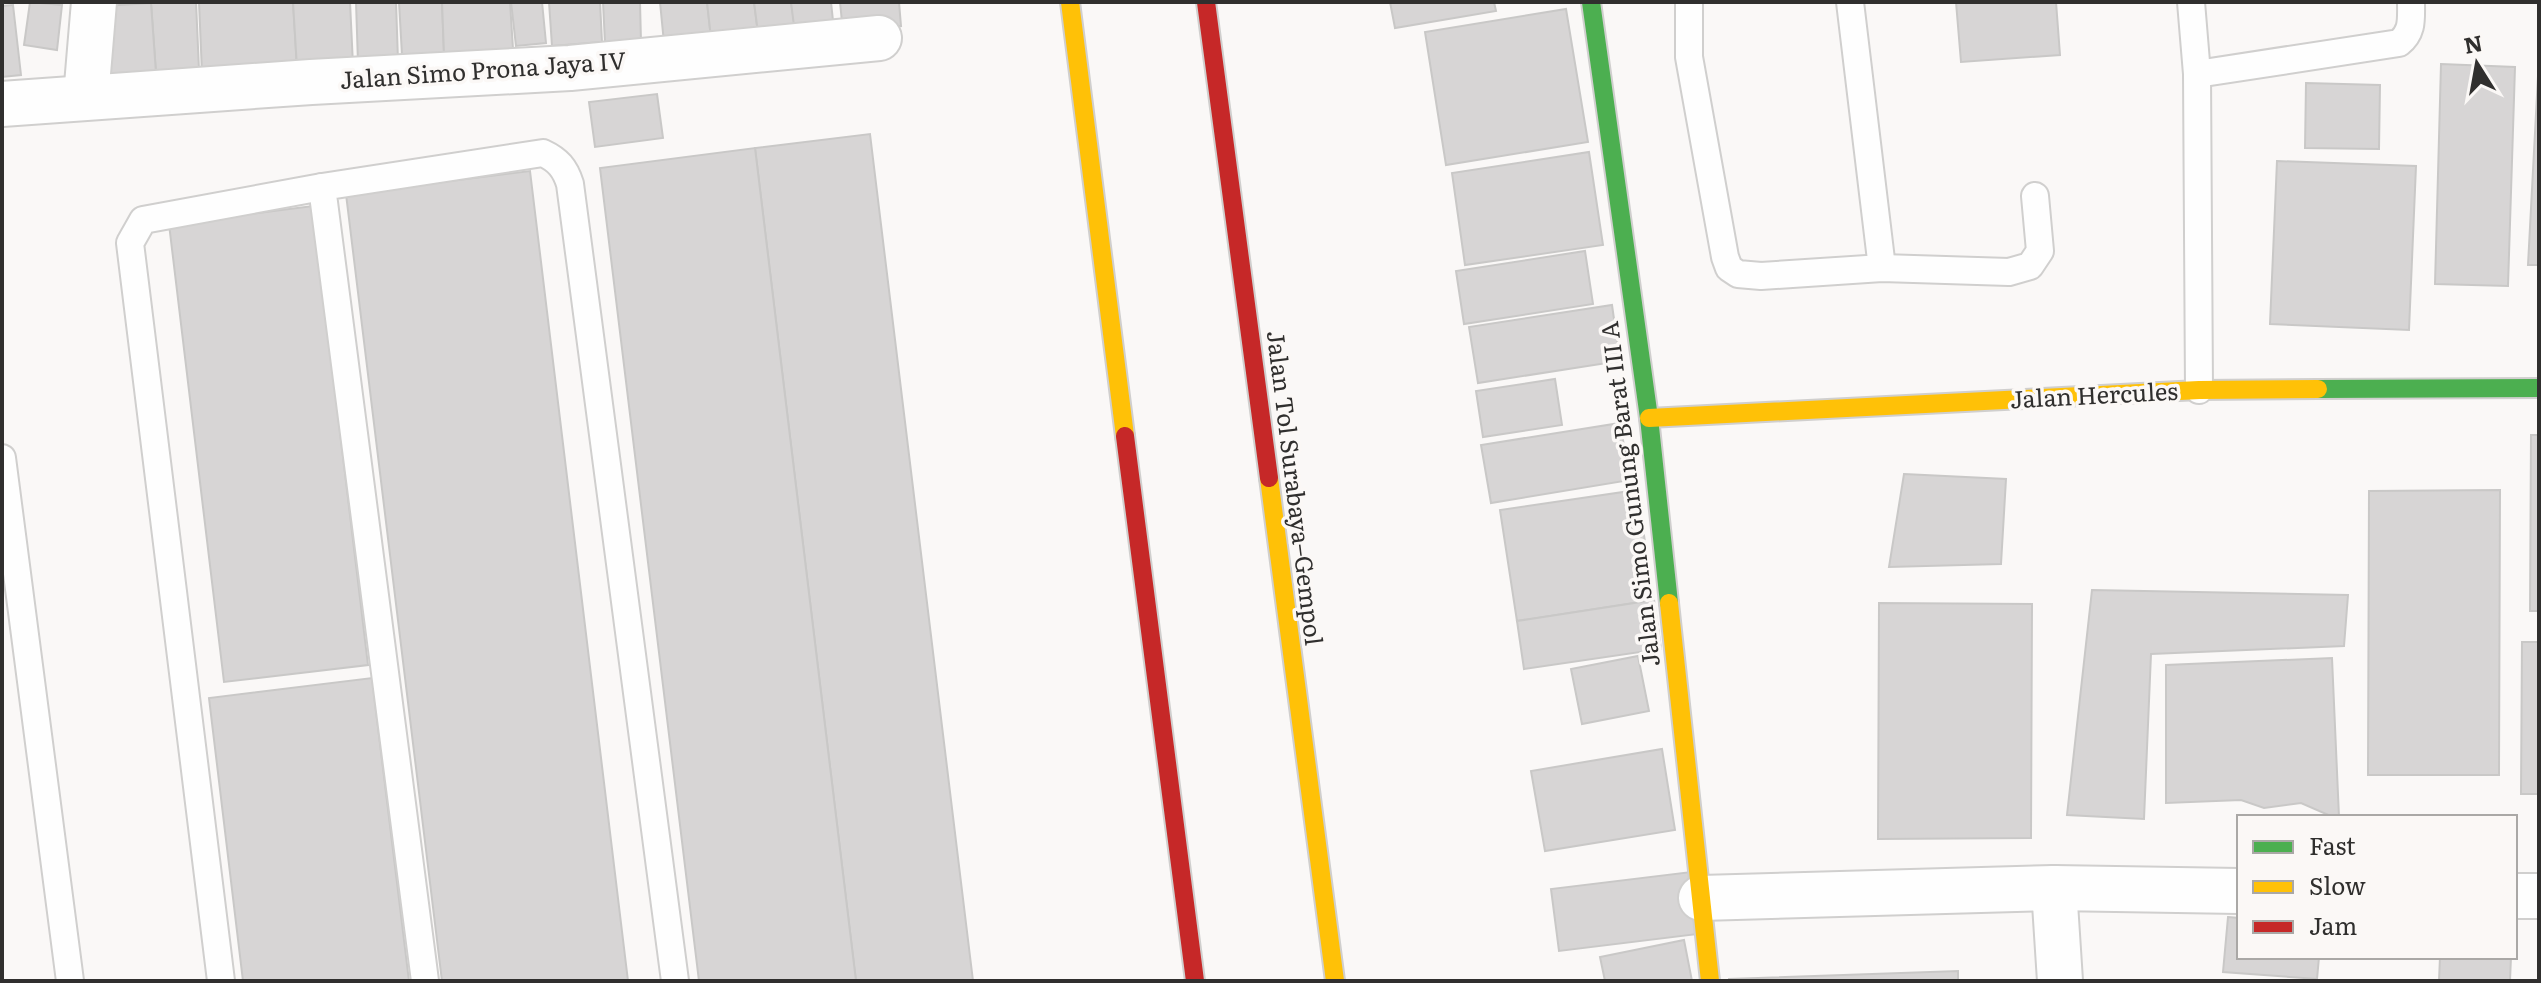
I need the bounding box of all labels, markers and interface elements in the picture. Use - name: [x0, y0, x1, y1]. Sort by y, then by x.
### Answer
- north arrow: [2437, 24, 2517, 104]
- text: N: [2461, 25, 2485, 61]
- street label: Jalan Simo Prona Jaya IV: [339, 41, 627, 96]
- street label: Jalan Simo Gunung Barat III A: [1590, 319, 1667, 669]
- street label: Jalan Tol Surabaya–Gempol: [1260, 328, 1333, 647]
- street label: Jalan Hercules: [2009, 372, 2179, 415]
- legend: [2237, 815, 2517, 959]
- text: Fast: [2309, 827, 2356, 862]
- text: Slow: [2309, 867, 2366, 902]
- text: Jam: [2309, 907, 2357, 942]

